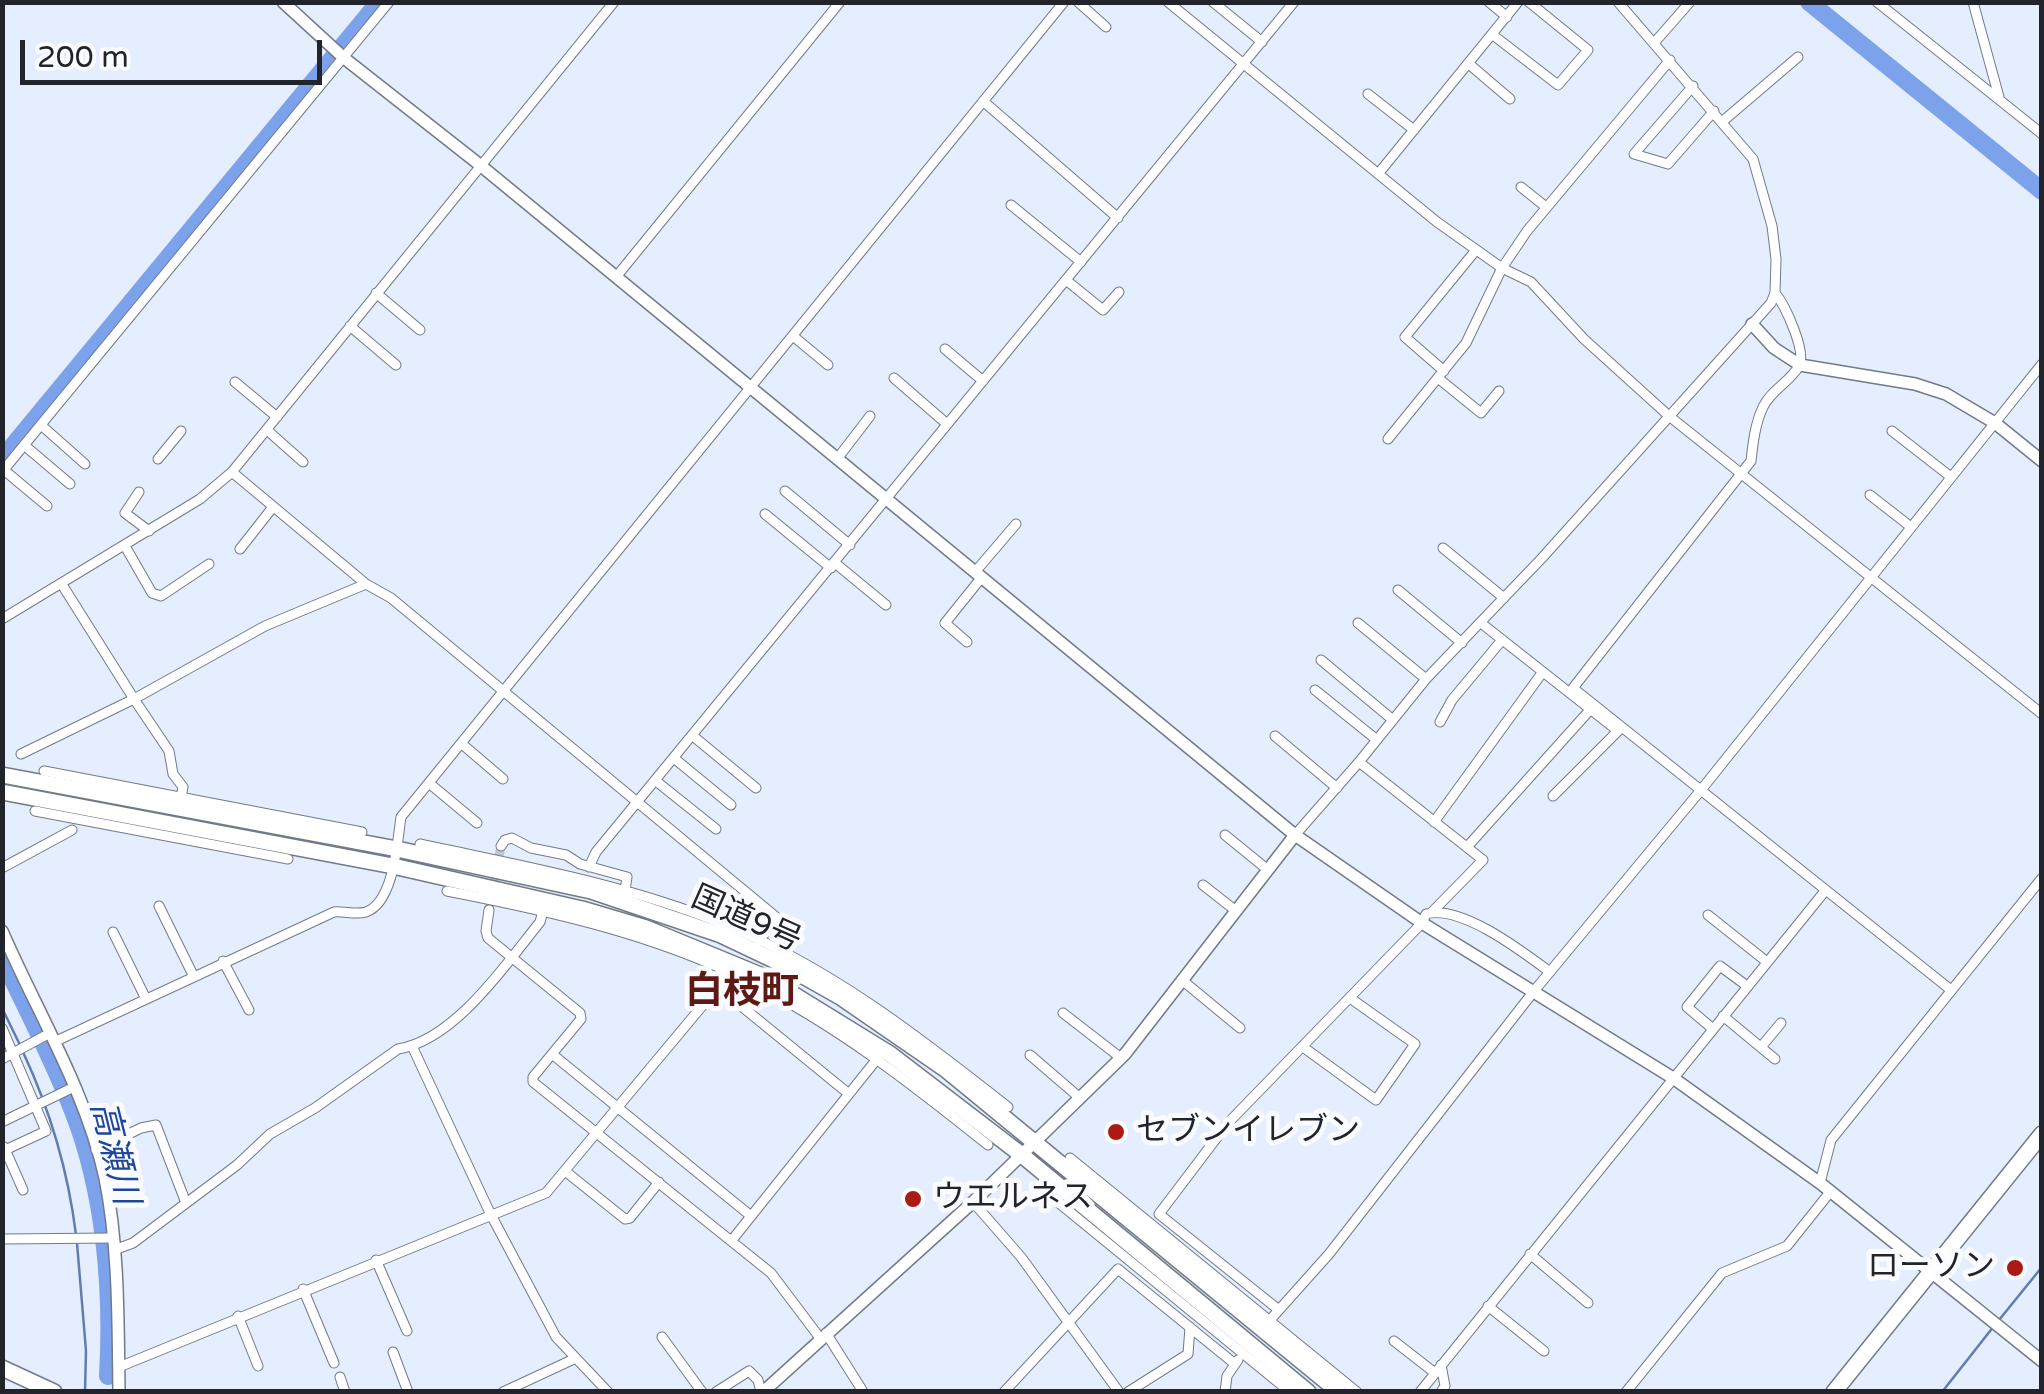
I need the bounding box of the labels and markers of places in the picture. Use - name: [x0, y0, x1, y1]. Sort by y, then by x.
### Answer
- place label: セブンイレブン: [1136, 1113, 1360, 1151]
- marker: セブンイレブン: [1105, 1121, 1127, 1143]
- place label: ウエルネス: [933, 1180, 1093, 1218]
- marker: ウエルネス: [902, 1188, 924, 1210]
- place label: ローソン: [1867, 1249, 1995, 1287]
- marker: ローソン: [2004, 1257, 2026, 1279]

